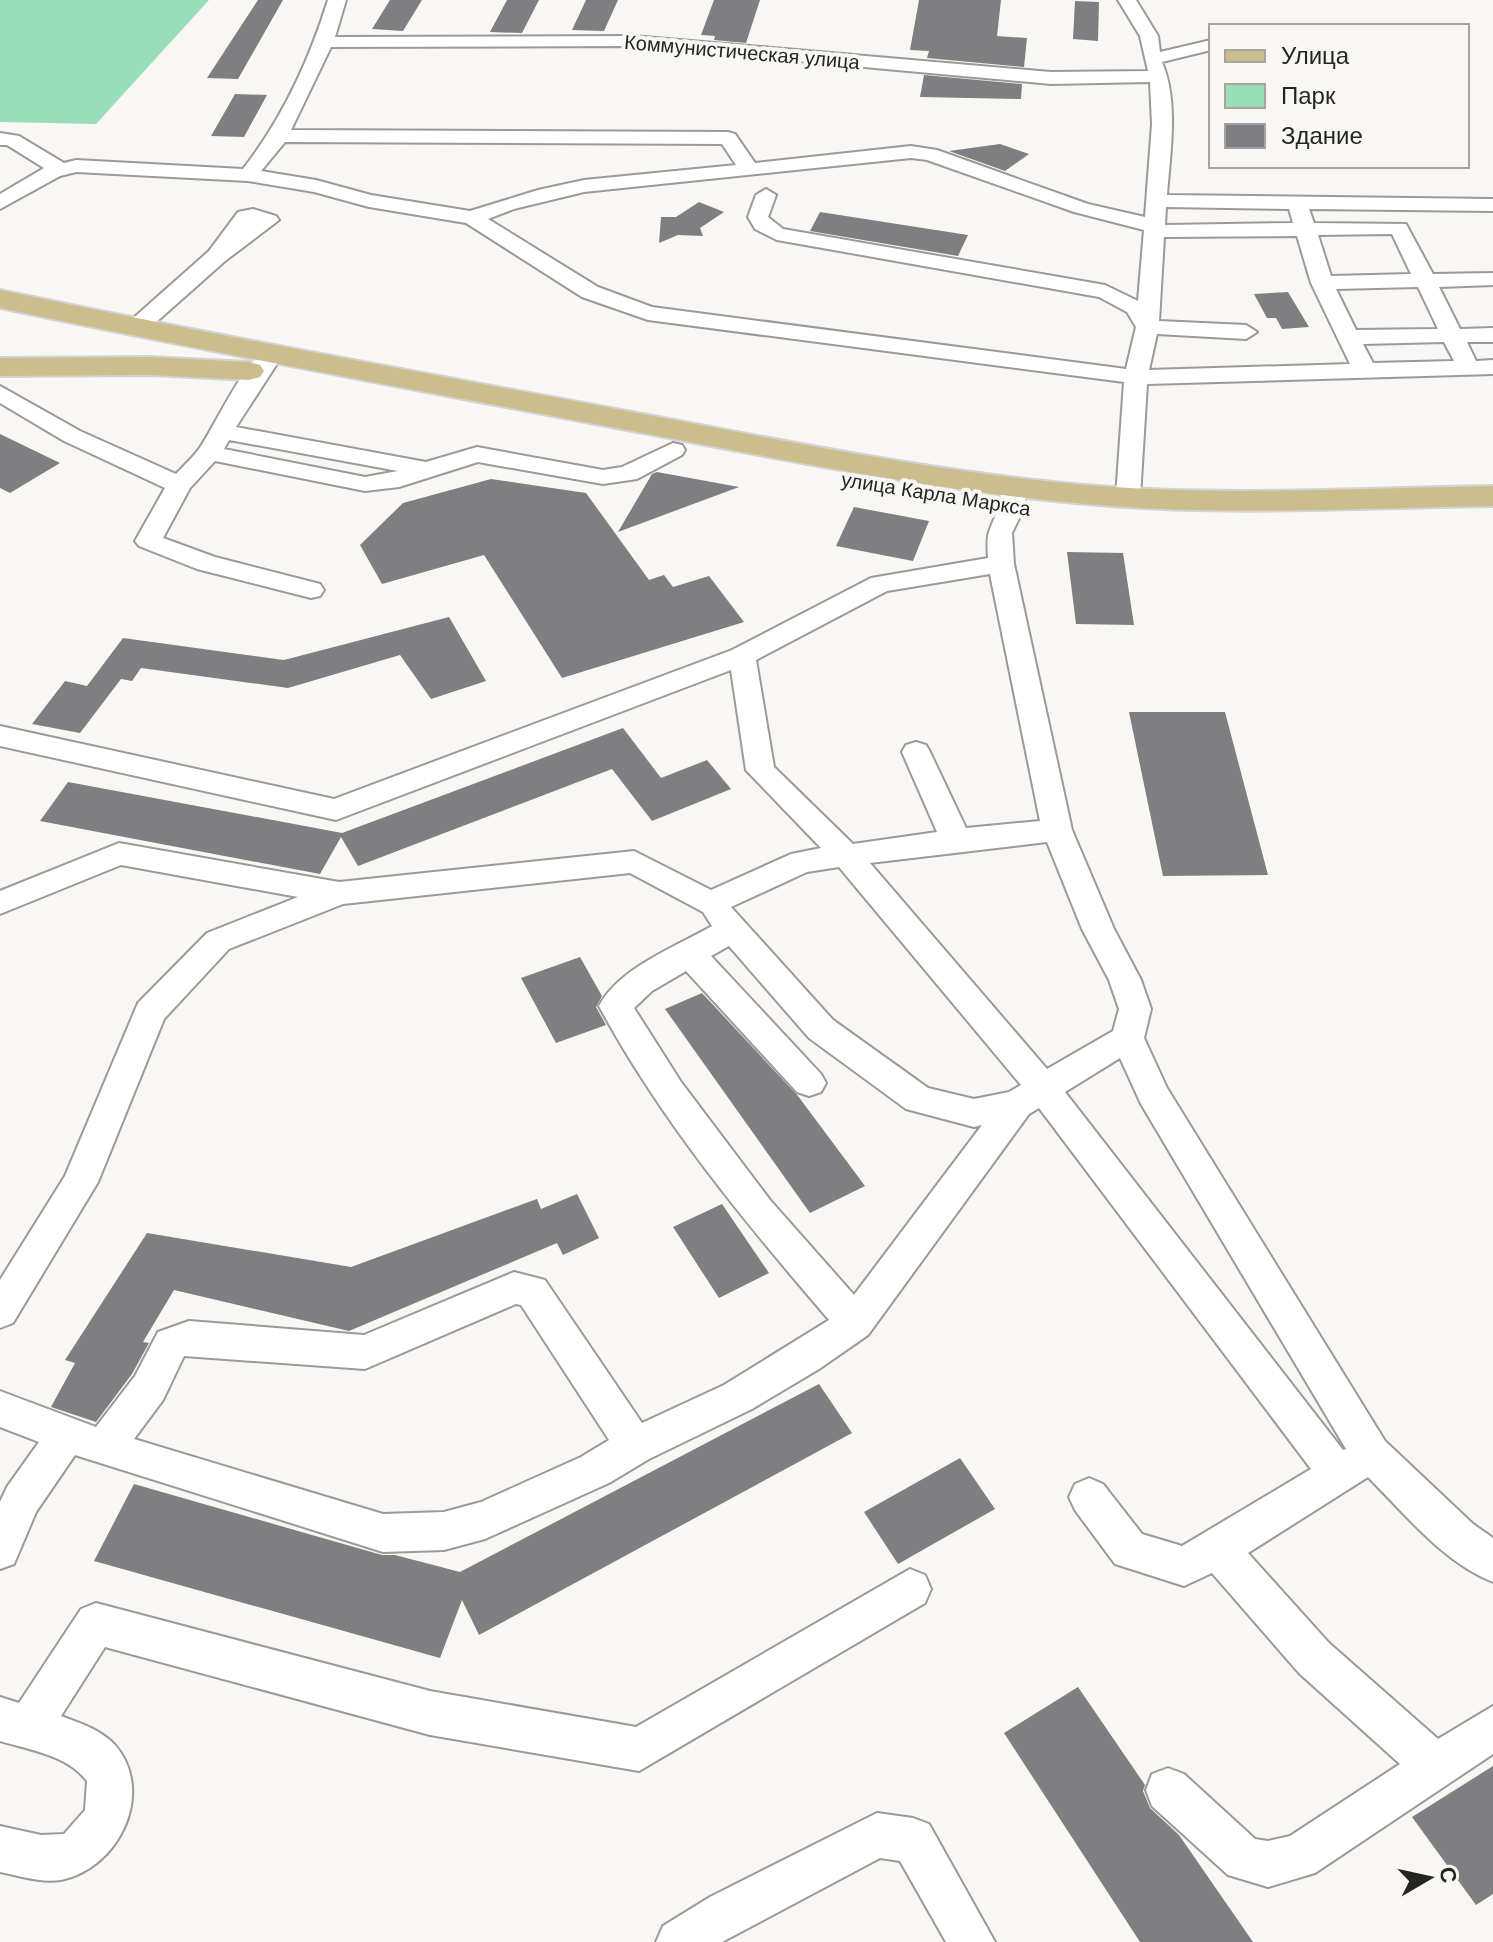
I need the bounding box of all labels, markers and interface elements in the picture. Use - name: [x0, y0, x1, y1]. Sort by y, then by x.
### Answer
- legend: [1209, 24, 1469, 168]
- street label: Коммунистическая улица: [623, 31, 862, 73]
- text: Улица: [1281, 42, 1350, 69]
- text: Парк: [1281, 82, 1336, 109]
- text: Здание: [1281, 122, 1363, 149]
- street label: улица Карла Маркса: [840, 468, 1033, 520]
- north arrow: [1389, 1838, 1469, 1918]
- text: С: [1435, 1865, 1462, 1885]

